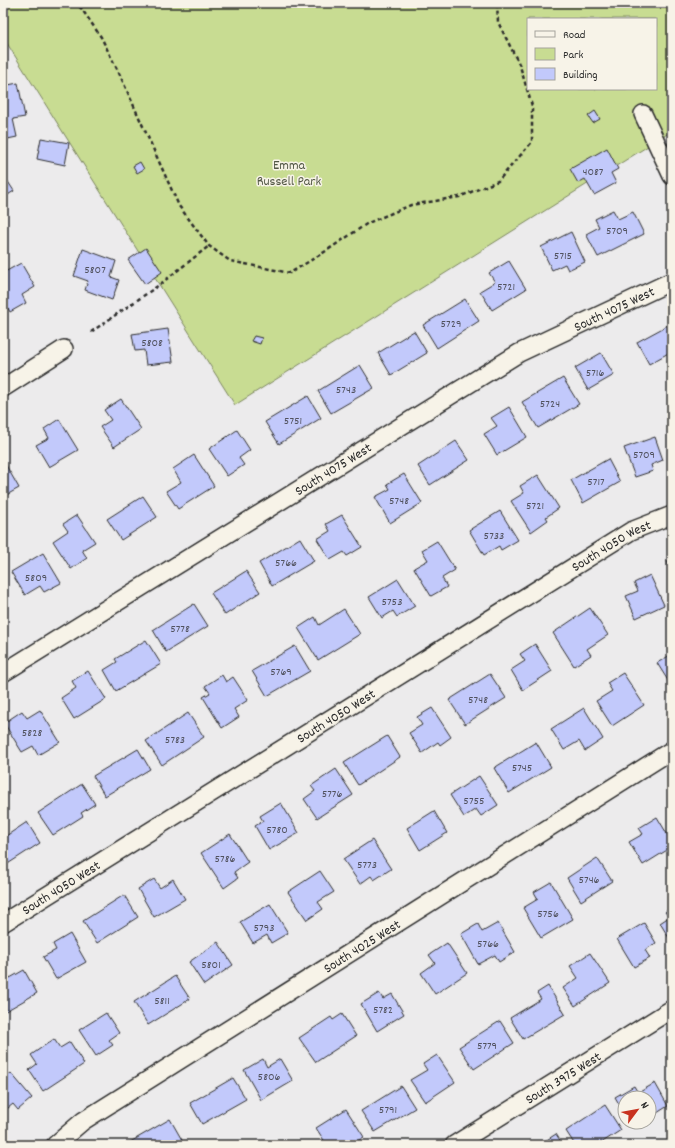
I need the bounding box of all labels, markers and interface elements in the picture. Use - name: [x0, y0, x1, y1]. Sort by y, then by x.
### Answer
- legend: [527, 18, 657, 90]
- text: Road: [563, 27, 585, 44]
- text: Park: [563, 47, 584, 64]
- text: Building: [563, 67, 598, 84]
- park label: Emma Russell Park: [257, 156, 322, 192]
- house number: 4087: [583, 164, 604, 181]
- house number: 5709: [606, 223, 628, 240]
- house number: 5715: [554, 248, 572, 265]
- house number: 5807: [84, 262, 106, 279]
- house number: 5721: [497, 279, 515, 296]
- street label: South 4075 West: [571, 283, 658, 338]
- house number: 5729: [441, 316, 461, 333]
- house number: 5808: [141, 335, 163, 352]
- house number: 5716: [586, 365, 604, 382]
- house number: 5743: [336, 382, 356, 399]
- house number: 5724: [540, 396, 560, 413]
- house number: 5751: [284, 413, 302, 430]
- street label: South 4075 West: [292, 439, 376, 502]
- house number: 5709: [633, 447, 655, 464]
- house number: 5717: [587, 474, 605, 491]
- house number: 5748: [389, 493, 409, 510]
- house number: 5721: [526, 498, 544, 515]
- street label: South 4050 West: [568, 516, 654, 578]
- house number: 5733: [484, 528, 504, 545]
- house number: 5766: [275, 555, 297, 572]
- house number: 5809: [25, 570, 47, 587]
- house number: 5753: [381, 594, 403, 611]
- house number: 5778: [170, 621, 190, 638]
- house number: 5769: [270, 664, 292, 681]
- street label: South 4050 West: [293, 685, 380, 749]
- house number: 5748: [468, 692, 488, 709]
- house number: 5828: [22, 725, 42, 742]
- house number: 5783: [165, 732, 185, 749]
- house number: 5745: [512, 760, 532, 777]
- house number: 5776: [322, 786, 342, 803]
- house number: 5755: [463, 793, 485, 810]
- house number: 5780: [266, 822, 288, 839]
- house number: 5786: [215, 851, 236, 868]
- street label: South 4050 West: [19, 857, 105, 921]
- house number: 5773: [357, 857, 377, 874]
- house number: 5746: [578, 872, 600, 889]
- house number: 5756: [537, 906, 559, 923]
- street label: South 4025 West: [320, 915, 405, 979]
- house number: 5793: [254, 920, 274, 937]
- house number: 5766: [477, 936, 499, 953]
- house number: 5801: [201, 957, 221, 974]
- house number: 5811: [154, 993, 170, 1010]
- house number: 5782: [373, 1002, 393, 1019]
- house number: 5779: [477, 1038, 497, 1055]
- street label: South 3975 West: [522, 1048, 606, 1110]
- house number: 5806: [258, 1069, 281, 1086]
- north arrow: [617, 1090, 657, 1130]
- text: N: [636, 1099, 652, 1113]
- house number: 5791: [379, 1102, 397, 1119]

